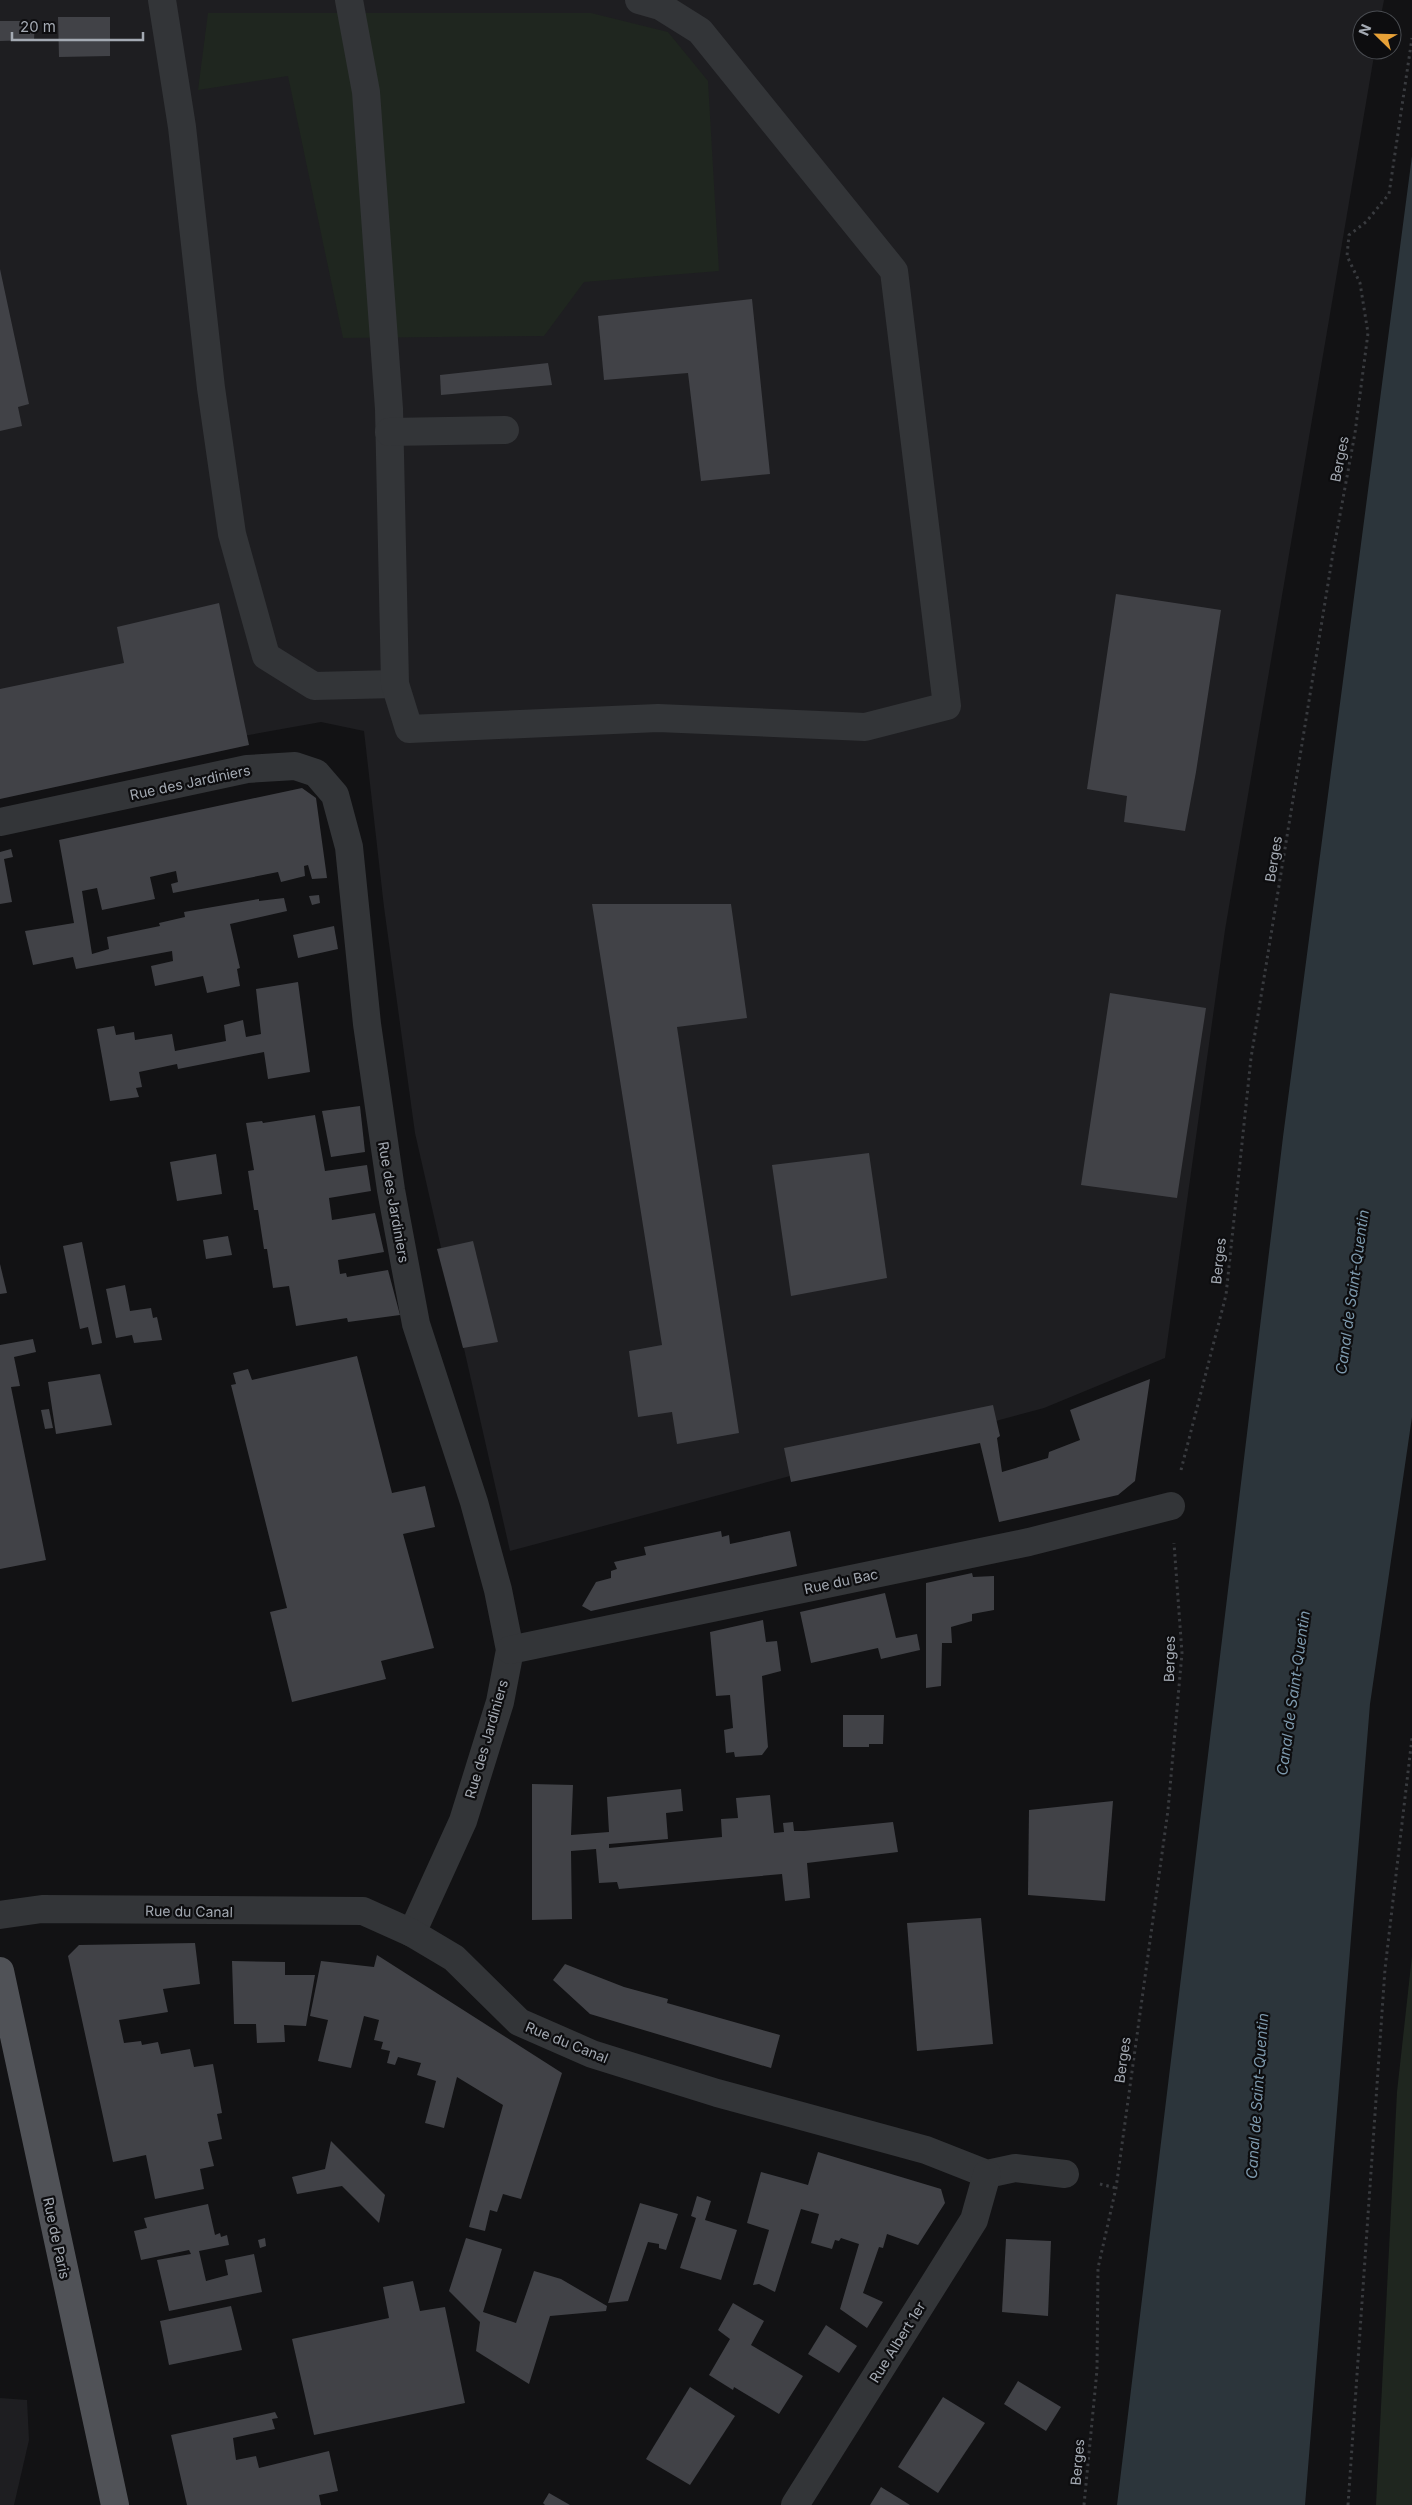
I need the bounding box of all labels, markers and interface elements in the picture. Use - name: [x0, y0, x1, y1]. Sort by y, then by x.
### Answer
- scale bar: [12, 10, 144, 42]
- north arrow: [1352, 10, 1402, 60]
- text: 20 m: [20, 17, 56, 36]
- text: N: [1355, 21, 1374, 38]
- street label: Berges: [1326, 435, 1352, 483]
- street label: Rue des Jardiniers: [128, 761, 252, 803]
- street label: Berges: [1261, 835, 1285, 883]
- street label: Rue des Jardiniers: [375, 1140, 413, 1264]
- water label: Canal de Saint-Quentin: [1331, 1208, 1373, 1376]
- street label: Berges: [1207, 1237, 1229, 1285]
- street label: Rue du Bac: [802, 1565, 880, 1597]
- water label: Canal de Saint-Quentin: [1272, 1609, 1314, 1777]
- street label: Berges: [1160, 1636, 1178, 1682]
- street label: Rue des Jardiniers: [461, 1678, 511, 1800]
- street label: Rue du Canal: [145, 1902, 233, 1920]
- water label: Canal de Saint-Quentin: [1242, 2012, 1272, 2180]
- street label: Rue du Canal: [523, 2018, 611, 2066]
- street label: Berges: [1110, 2036, 1134, 2084]
- street label: Rue de Paris: [40, 2196, 74, 2280]
- street label: Rue Albert 1er: [865, 2298, 929, 2386]
- street label: Berges: [1067, 2438, 1087, 2486]

